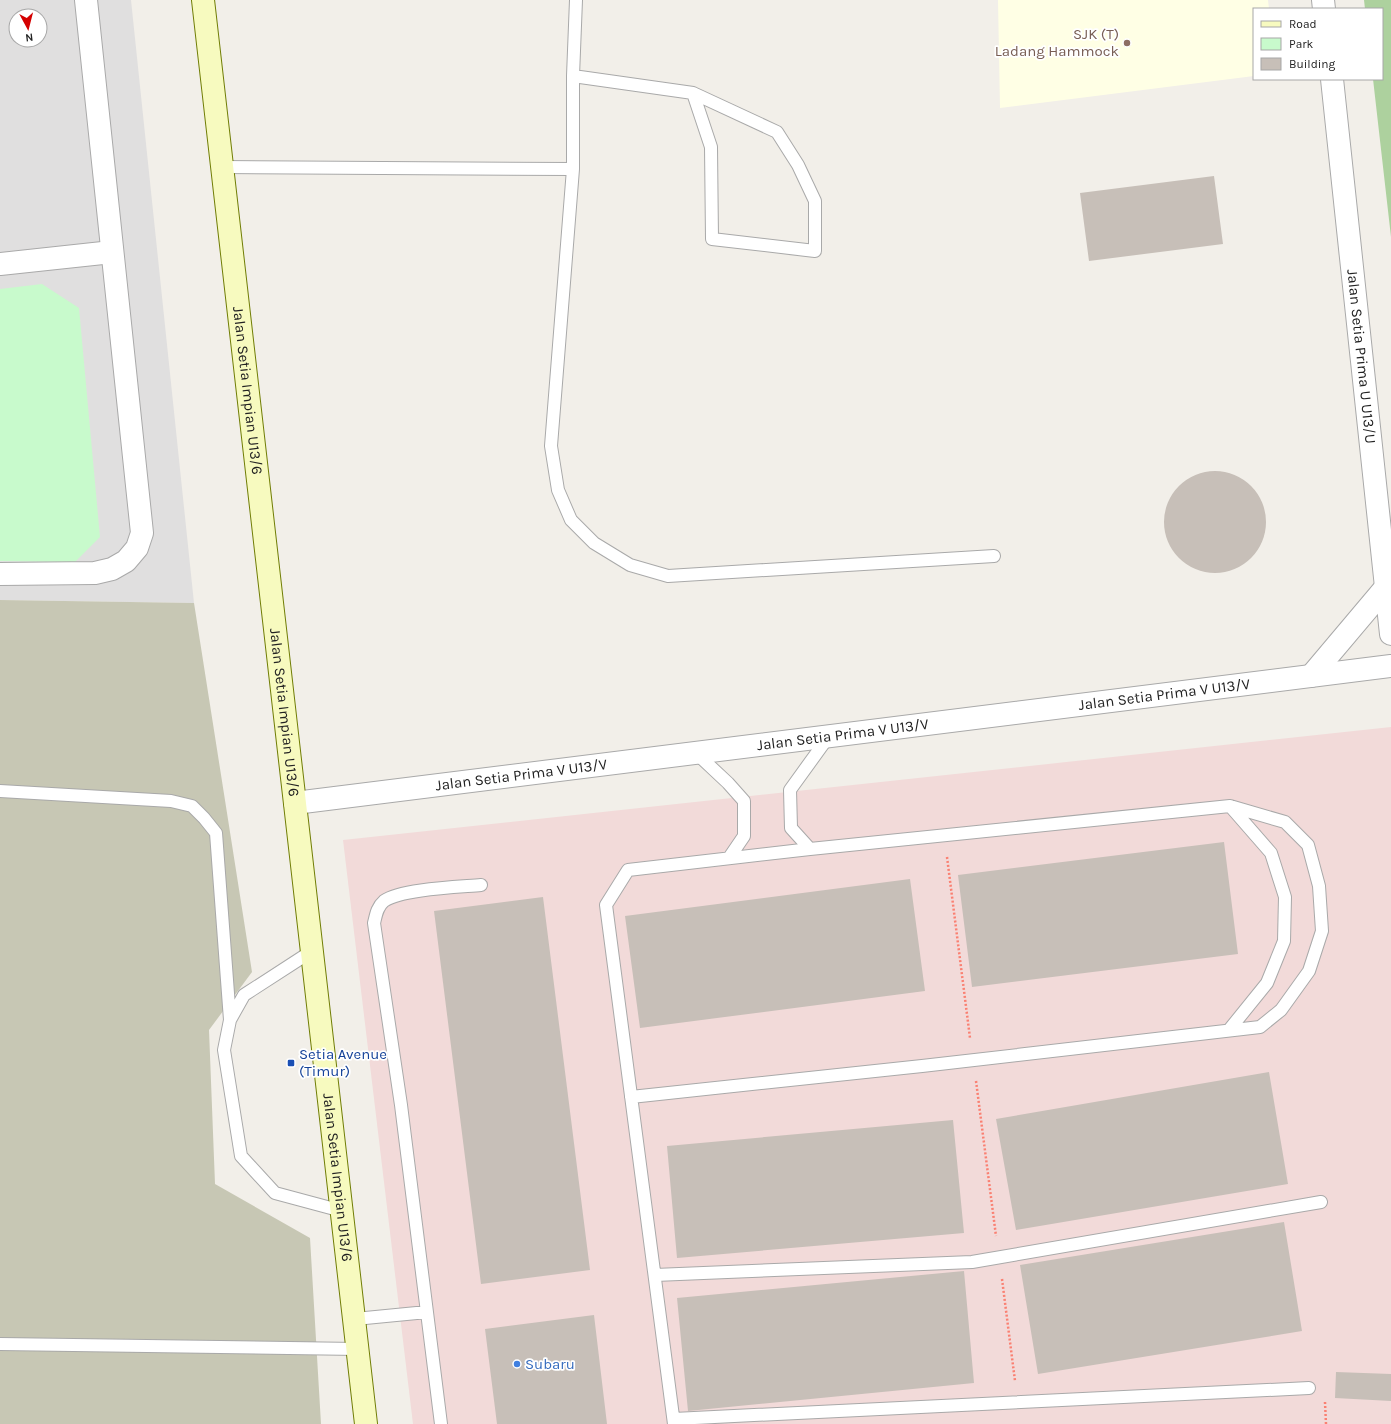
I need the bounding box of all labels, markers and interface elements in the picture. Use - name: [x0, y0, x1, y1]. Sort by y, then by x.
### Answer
- north arrow: [8, 8, 48, 48]
- legend: [1253, 8, 1383, 80]
- text: Road: [1289, 17, 1317, 31]
- place label: SJK (T) Ladang Hammock: [995, 25, 1119, 60]
- text: N: [24, 30, 34, 44]
- text: Park: [1289, 37, 1314, 51]
- marker: SJK (T) Ladang Hammock: [1122, 38, 1132, 48]
- text: Building: [1289, 57, 1336, 71]
- street label: Jalan Setia Prima U U13/U: [1343, 268, 1380, 445]
- street label: Jalan Setia Impian U13/6: [229, 305, 266, 476]
- street label: Jalan Setia Impian U13/6: [266, 627, 303, 797]
- street label: Jalan Setia Prima V U13/V: [1077, 675, 1252, 714]
- street label: Jalan Setia Prima V U13/V: [756, 715, 930, 754]
- street label: Jalan Setia Prima V U13/V: [434, 755, 609, 794]
- place label: Setia Avenue (Timur): [299, 1045, 387, 1080]
- marker: Setia Avenue (Timur): [286, 1058, 296, 1068]
- street label: Jalan Setia Impian U13/6: [319, 1092, 356, 1262]
- place label: Subaru: [525, 1355, 575, 1373]
- marker: Subaru: [512, 1359, 522, 1369]

